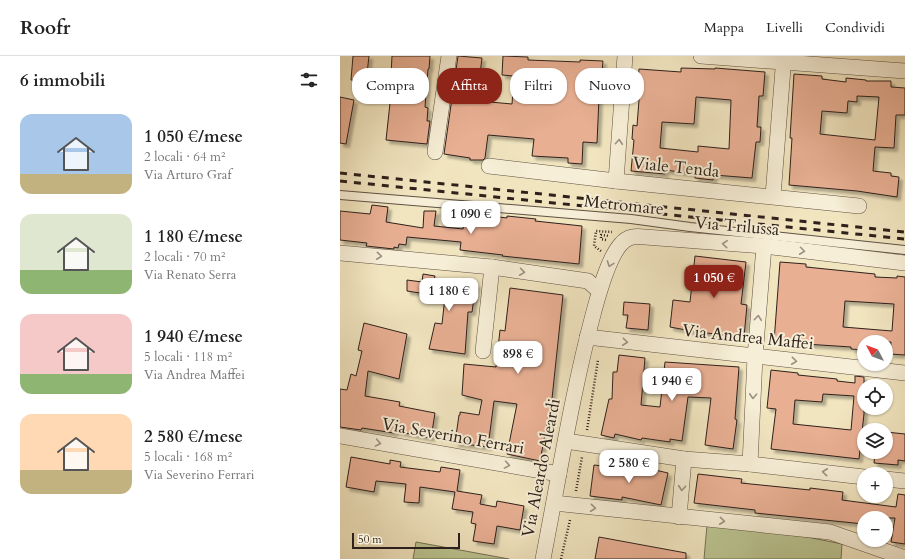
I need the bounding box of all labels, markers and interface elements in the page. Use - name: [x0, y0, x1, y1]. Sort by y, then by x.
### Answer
- text: Roofr: [20, 15, 70, 41]
- text: Mappa: [704, 18, 744, 37]
- text: Livelli: [766, 18, 803, 37]
- text: Condividi: [825, 18, 885, 37]
- chip: Compra: [352, 68, 429, 104]
- chip: Affitta: [437, 68, 502, 104]
- chip: Filtri: [510, 68, 567, 104]
- chip: Nuovo: [575, 68, 644, 104]
- text: 6 immobili: [20, 69, 105, 92]
- icon: filters: [298, 69, 320, 91]
- text: 1 050 €/mese: [144, 125, 243, 148]
- icon: home: [52, 130, 100, 178]
- one-way arrow: [614, 139, 623, 145]
- text: 2 locali · 64 m²: [144, 148, 225, 166]
- street label: Viale Tenda: [631, 151, 721, 183]
- text: Via Arturo Graf: [144, 166, 231, 184]
- street label: Metromare: [583, 189, 665, 221]
- pin: 1 090 €: [434, 201, 508, 235]
- text: 1 090 €: [450, 205, 492, 223]
- street label: Via Trilussa: [694, 211, 781, 241]
- text: 1 180 €/mese: [144, 225, 243, 248]
- icon: home: [52, 230, 100, 278]
- one-way arrow: [722, 240, 728, 249]
- one-way arrow: [799, 246, 805, 255]
- text: 2 locali · 70 m²: [144, 248, 225, 266]
- one-way arrow: [376, 252, 382, 261]
- one-way arrow: [606, 260, 614, 267]
- pin: 1 050 €: [677, 265, 751, 299]
- text: Via Renato Serra: [144, 266, 236, 284]
- one-way arrow: [519, 267, 525, 276]
- text: 1 050 €: [693, 269, 735, 287]
- pin: 1 180 €: [412, 278, 486, 312]
- text: 1 180 €: [428, 282, 470, 300]
- one-way arrow: [753, 315, 762, 321]
- street label: Via Andrea Maffei: [681, 319, 815, 355]
- text: 1 940 €/mese: [144, 325, 243, 348]
- icon: home: [52, 330, 100, 378]
- north arrow: [857, 335, 893, 371]
- map controls: [857, 335, 893, 547]
- one-way arrow: [622, 337, 628, 346]
- pin: 898 €: [490, 341, 546, 375]
- text: 898 €: [502, 345, 534, 363]
- text: 5 locali · 118 m²: [144, 348, 232, 366]
- one-way arrow: [791, 356, 797, 365]
- text: Via Andrea Maffei: [144, 366, 245, 384]
- pin: 1 940 €: [635, 368, 709, 402]
- text: 1 940 €: [651, 372, 693, 390]
- button: locate: [857, 379, 893, 415]
- one-way arrow: [749, 393, 757, 399]
- street label: Via Aleardo Aleardi: [516, 396, 566, 539]
- street label: Via Severino Ferrari: [380, 412, 526, 460]
- button: layers: [857, 423, 893, 459]
- text: 2 580 €/mese: [144, 425, 243, 448]
- icon: home: [52, 430, 100, 478]
- one-way arrow: [375, 438, 382, 447]
- text: 5 locali · 168 m²: [144, 448, 232, 466]
- pin: 2 580 €: [592, 450, 666, 484]
- text: 2 580 €: [608, 454, 650, 472]
- one-way arrow: [504, 460, 510, 469]
- text: Via Severino Ferrari: [144, 466, 254, 484]
- button: +: [857, 467, 893, 503]
- one-way arrow: [822, 468, 828, 477]
- one-way arrow: [678, 485, 687, 491]
- one-way arrow: [590, 503, 596, 512]
- button: −: [857, 511, 893, 547]
- one-way arrow: [719, 516, 725, 525]
- scale bar: [352, 531, 460, 550]
- text: 50 m: [358, 532, 382, 547]

